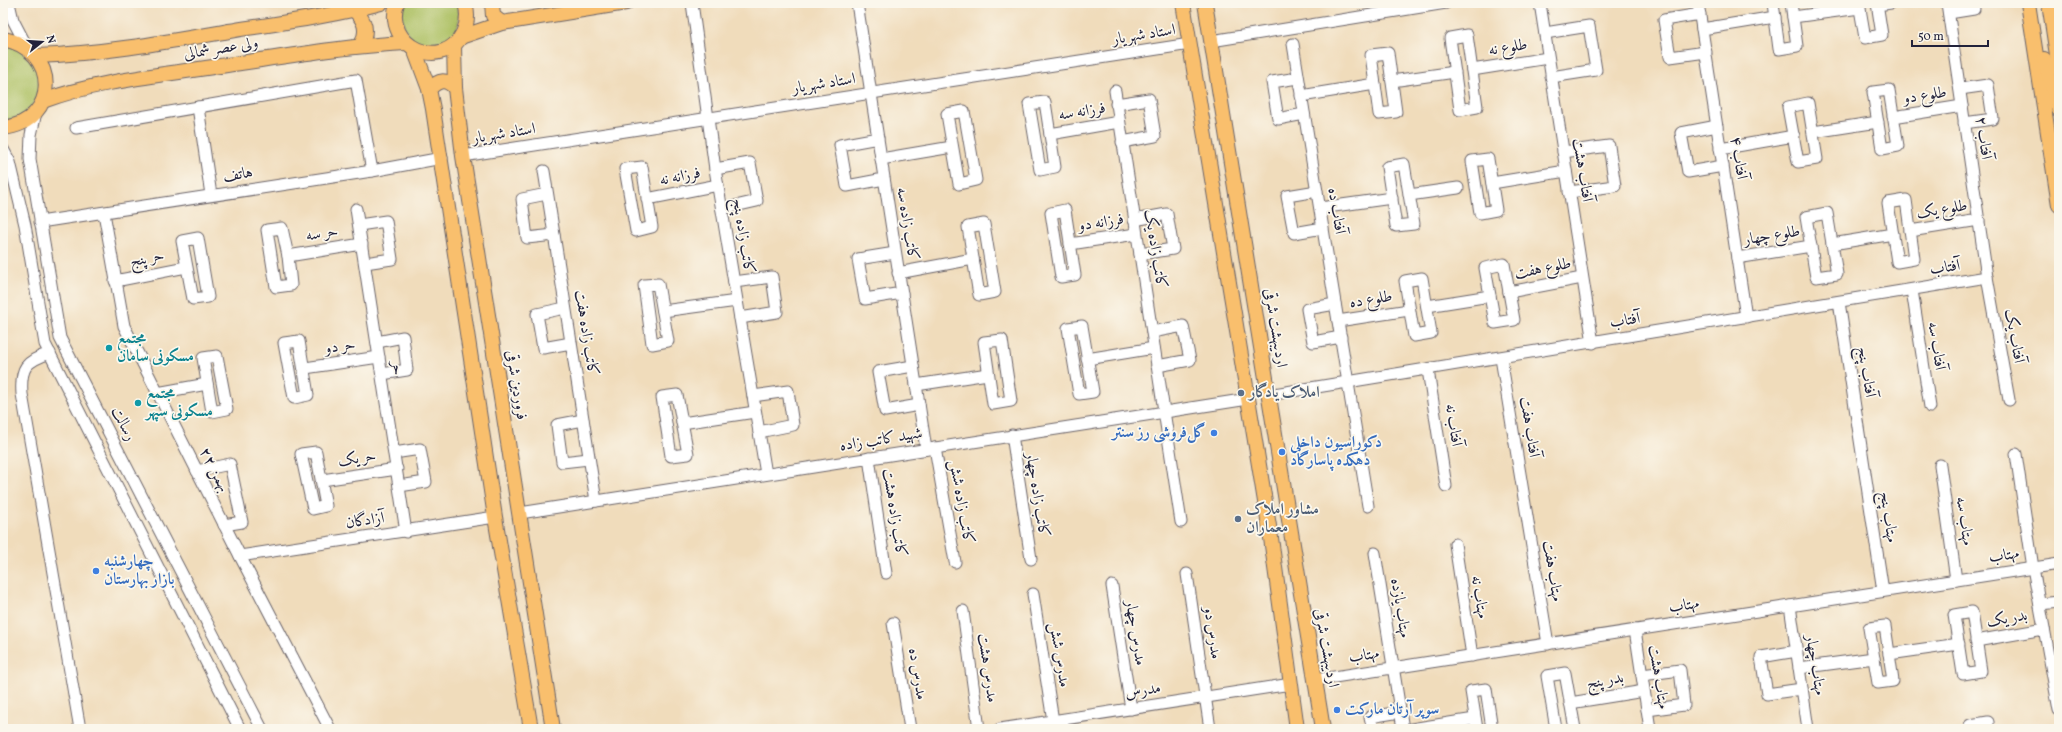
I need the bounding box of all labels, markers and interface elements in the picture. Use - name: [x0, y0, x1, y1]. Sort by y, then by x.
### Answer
- street label: استاد شهریار: [1109, 19, 1177, 51]
- north arrow: [22, 22, 62, 62]
- scale bar: [1912, 22, 1988, 48]
- text: 50 m: [1918, 29, 1944, 45]
- street label: ولی عصر شمالی: [182, 32, 260, 66]
- text: N: [42, 33, 58, 46]
- street label: طلوع نه: [1487, 34, 1529, 63]
- street label: استاد شهریار: [789, 68, 857, 100]
- street label: طلوع دو: [1900, 82, 1948, 112]
- street label: فرزانه سه: [1057, 97, 1107, 127]
- street label: آفتاب ۲: [1969, 115, 1997, 162]
- street label: استاد شهریار: [469, 118, 537, 150]
- street label: آفتاب ۴: [1724, 135, 1752, 183]
- street label: آفتاب هشت: [1566, 137, 1598, 205]
- street label: هاتف: [221, 162, 255, 188]
- street label: فرزانه نه: [658, 162, 702, 192]
- street label: کاتب زاده سه: [890, 186, 924, 262]
- street label: آفتاب ده: [1321, 186, 1351, 237]
- street label: طلوع یک: [1915, 195, 1969, 226]
- street label: کاتب زاده پنج: [724, 196, 760, 276]
- street label: کاتب زاده یک: [1138, 208, 1172, 290]
- street label: فرزانه دو: [1075, 209, 1125, 238]
- street label: حر سه: [304, 221, 340, 247]
- street label: طلوع چهار: [1740, 221, 1802, 253]
- street label: حر پنج: [128, 245, 167, 275]
- street label: طلوع هفت: [1513, 253, 1574, 286]
- street label: آفتاب: [1928, 255, 1963, 281]
- street label: طلوع ده: [1348, 286, 1394, 315]
- street label: اردیبهشت شرقی: [1258, 287, 1292, 369]
- street label: کاتب زاده هفت: [568, 289, 604, 377]
- street label: آفتاب یک: [1998, 307, 2030, 366]
- street label: آفتاب: [1608, 308, 1643, 334]
- street label: آفتاب سه: [1921, 320, 1951, 373]
- place label: مجتمع مسکونی سامان: [117, 328, 194, 368]
- street label: حر دو: [321, 334, 357, 361]
- marker: مجتمع مسکونی سامان: [104, 343, 114, 353]
- street label: آفتاب پنج: [1849, 345, 1881, 401]
- street label: فروردین شرقی: [500, 348, 532, 422]
- street label: حر: [385, 357, 409, 377]
- place label: املاک یادگار: [1247, 382, 1320, 404]
- place label: مجتمع مسکونی سپهر: [144, 383, 213, 423]
- marker: املاک یادگار: [1236, 388, 1246, 398]
- street label: آفتاب هفت: [1513, 395, 1545, 460]
- marker: مجتمع مسکونی سپهر: [133, 398, 143, 408]
- street label: آفتاب نه: [1439, 402, 1467, 449]
- street label: رسالت: [105, 403, 141, 445]
- place label: گل‌فروشی رز سنتر: [1110, 422, 1206, 444]
- street label: شهید کاتب زاده: [838, 423, 924, 457]
- marker: گل‌فروشی رز سنتر: [1209, 428, 1219, 438]
- place label: دکوراسیون داخلی دهکده پاسارگاد: [1289, 432, 1382, 472]
- street label: ۲۲ بهمن: [193, 444, 235, 496]
- street label: حر یک: [336, 445, 378, 473]
- marker: دکوراسیون داخلی دهکده پاسارگاد: [1277, 447, 1287, 457]
- street label: کاتب زاده چهار: [1019, 449, 1055, 539]
- street label: کاتب زاده شش: [943, 458, 979, 546]
- street label: کاتب زاده هشت: [876, 467, 912, 559]
- street label: مهتاب پنج: [1872, 490, 1902, 544]
- street label: مهتاب سه: [1950, 495, 1978, 547]
- place label: مشاور املاک معماران: [1246, 499, 1319, 539]
- street label: آزادگان: [344, 507, 387, 535]
- marker: مشاور املاک معماران: [1233, 514, 1243, 524]
- street label: مهتاب هفت: [1536, 539, 1568, 603]
- street label: مهتاب: [1987, 543, 2021, 569]
- place label: چهارشنبه بازار بهارستان: [104, 551, 175, 591]
- marker: چهارشنبه بازار بهارستان: [91, 566, 101, 576]
- street label: مهتاب نه: [1465, 574, 1493, 620]
- street label: مهتاب یازده: [1384, 577, 1416, 639]
- street label: مهتاب: [1667, 593, 1701, 619]
- street label: مدرس چهار: [1119, 597, 1151, 667]
- street label: مدرس دو: [1197, 603, 1227, 661]
- street label: بدر یک: [1985, 605, 2029, 633]
- street label: اردیبهشت شرقی: [1308, 607, 1344, 689]
- street label: مدرس شش: [1043, 621, 1075, 689]
- street label: مهتاب چهار: [1799, 631, 1831, 697]
- street label: مدرس هشت: [971, 632, 1003, 704]
- street label: مهتاب: [1347, 643, 1381, 669]
- street label: مهتاب هشت: [1642, 643, 1674, 711]
- street label: مدرس ده: [902, 646, 932, 702]
- street label: بدر پنج: [1585, 667, 1626, 697]
- street label: مدرس: [1123, 677, 1163, 705]
- place label: سوپر آرتان مارکت: [1345, 699, 1439, 721]
- marker: سوپر آرتان مارکت: [1332, 705, 1342, 715]

